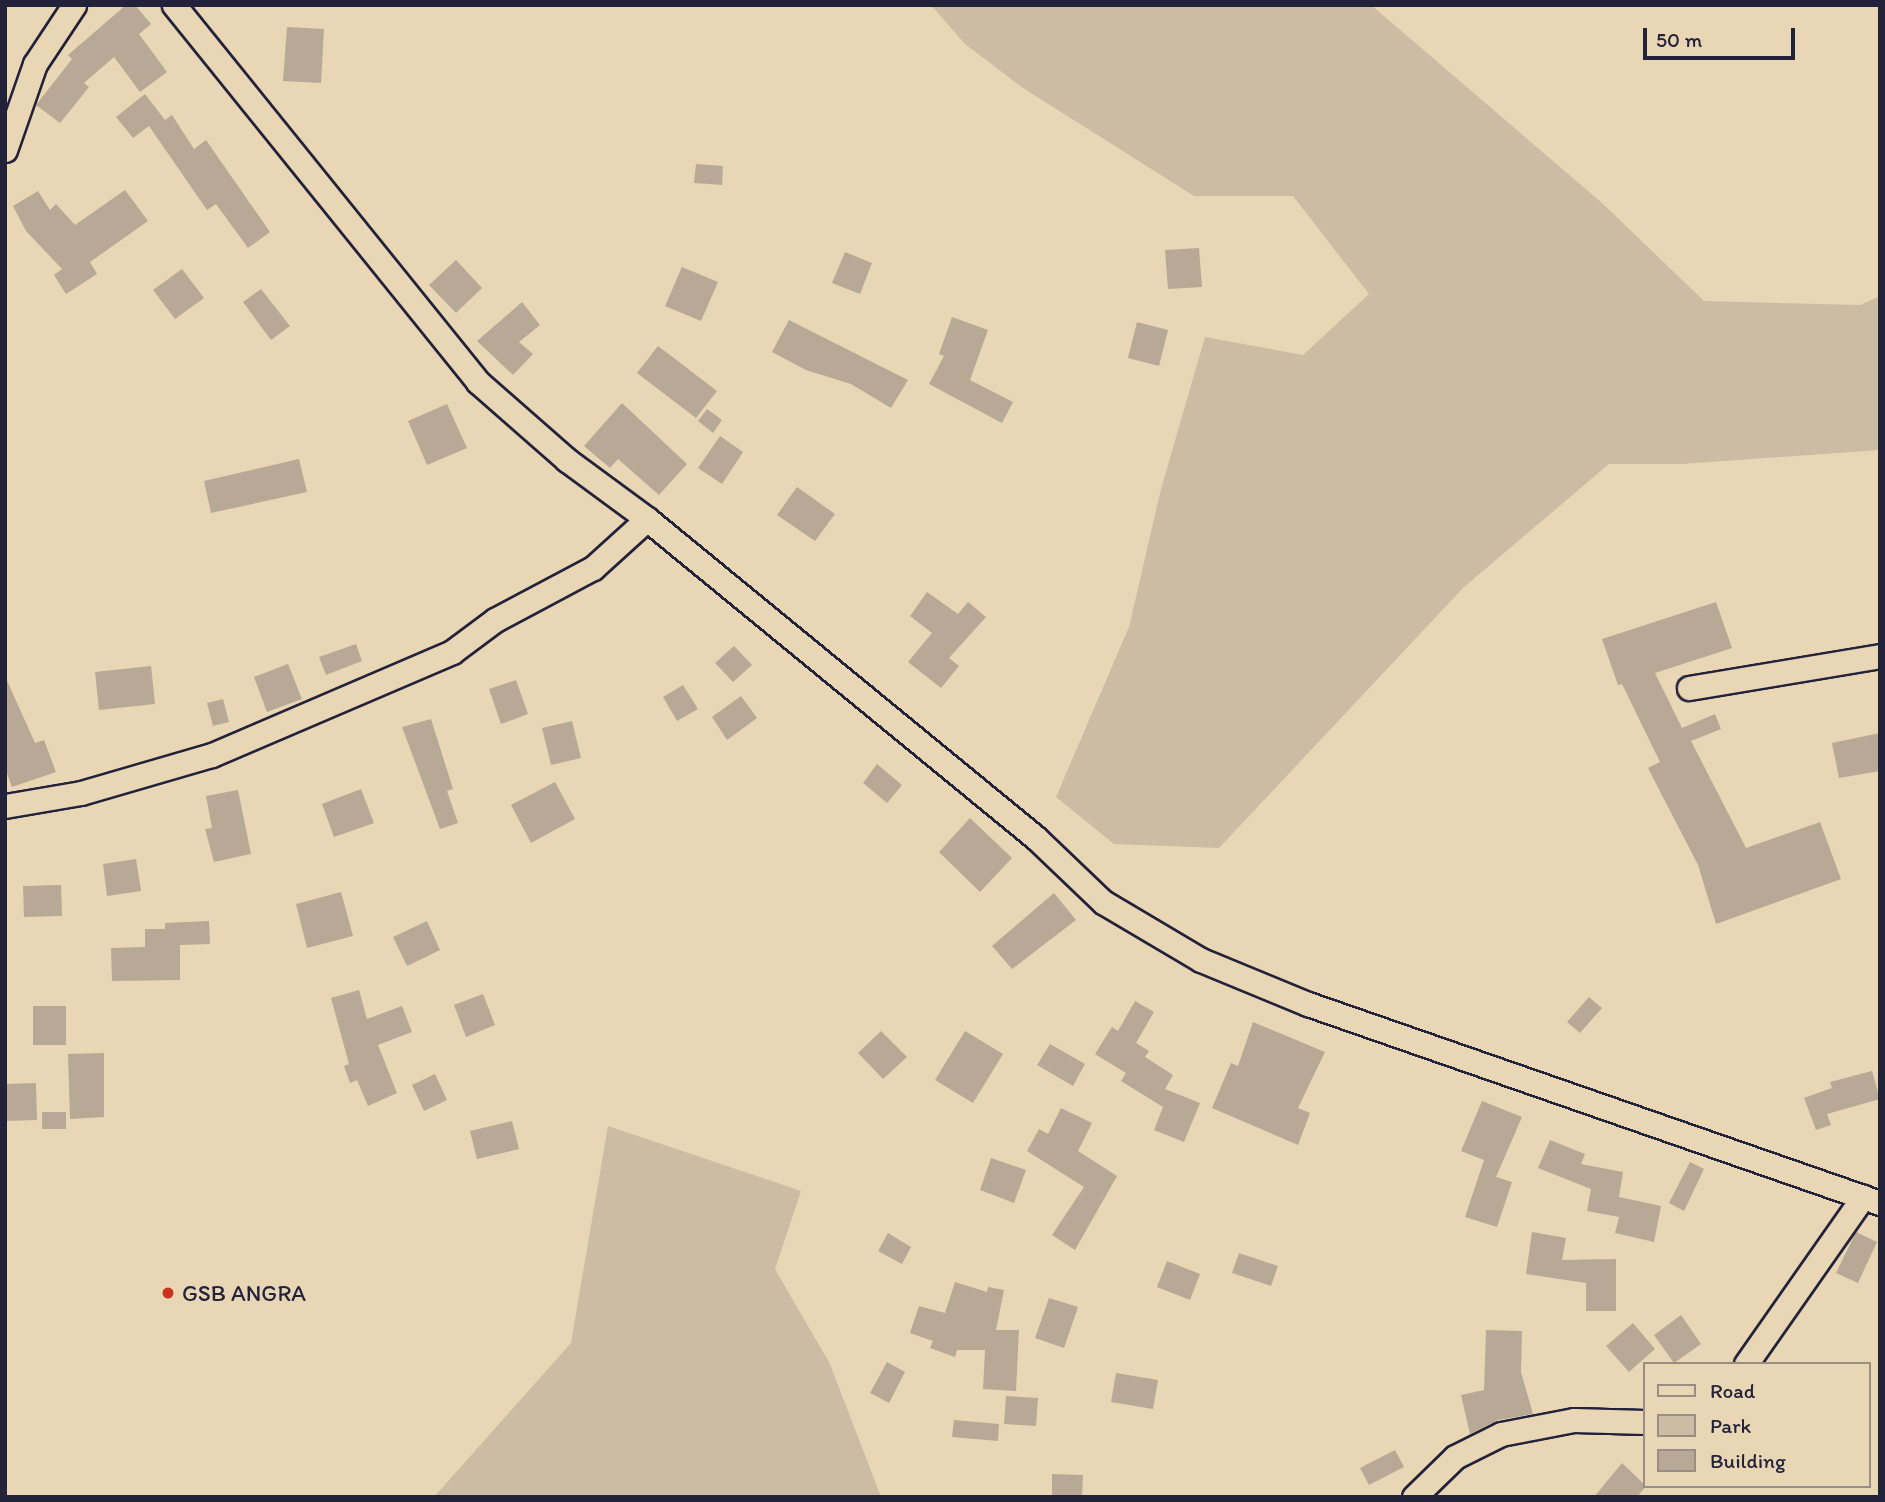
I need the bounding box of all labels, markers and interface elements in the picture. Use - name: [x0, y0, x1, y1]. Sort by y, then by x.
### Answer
- scale bar: [1647, 14, 1799, 58]
- text: 50 m: [1656, 27, 1702, 52]
- place label: GSB ANGRA: [182, 1279, 306, 1307]
- marker: GSB ANGRA: [160, 1285, 176, 1301]
- legend: [1644, 1362, 1871, 1488]
- text: Road: [1710, 1378, 1755, 1403]
- text: Park: [1710, 1413, 1751, 1438]
- text: Building: [1710, 1448, 1786, 1473]

